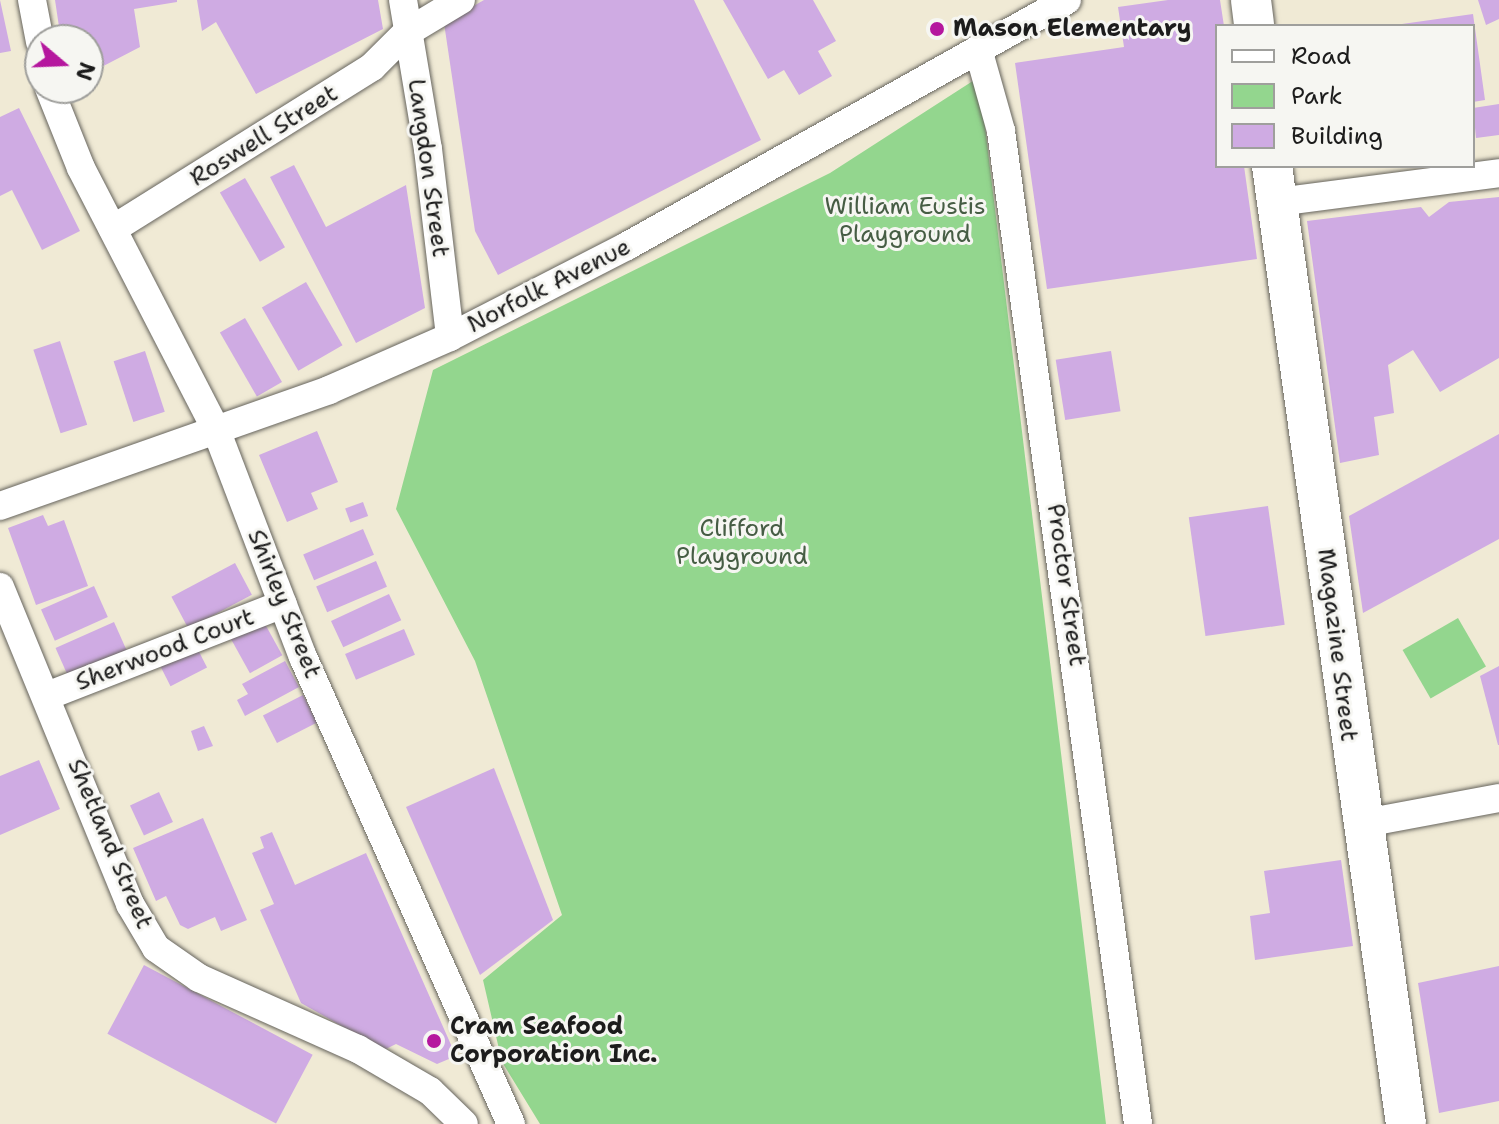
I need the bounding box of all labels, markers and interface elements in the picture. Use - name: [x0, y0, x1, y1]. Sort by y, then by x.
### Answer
- place label: Mason Elementary: [953, 15, 1191, 43]
- marker: Mason Elementary: [928, 20, 946, 38]
- north arrow: [24, 24, 104, 104]
- legend: [1215, 24, 1475, 168]
- text: Road: [1291, 40, 1351, 72]
- text: N: [69, 58, 102, 84]
- street label: Langdon Street: [401, 77, 455, 259]
- street label: Roswell Street: [185, 79, 343, 193]
- text: Park: [1291, 80, 1343, 112]
- text: Building: [1291, 120, 1383, 152]
- park label: William Eustis Playground: [824, 193, 986, 249]
- street label: Norfolk Avenue: [463, 232, 635, 340]
- street label: Proctor Street: [1040, 502, 1092, 668]
- park label: Clifford Playground: [676, 515, 808, 571]
- street label: Shirley Street: [241, 525, 327, 683]
- street label: Magazine Street: [1311, 547, 1363, 743]
- street label: Sherwood Court: [72, 603, 258, 697]
- street label: Shetland Street: [61, 755, 159, 933]
- place label: Cram Seafood Corporation Inc.: [450, 1013, 658, 1069]
- marker: Cram Seafood Corporation Inc.: [425, 1032, 443, 1050]

